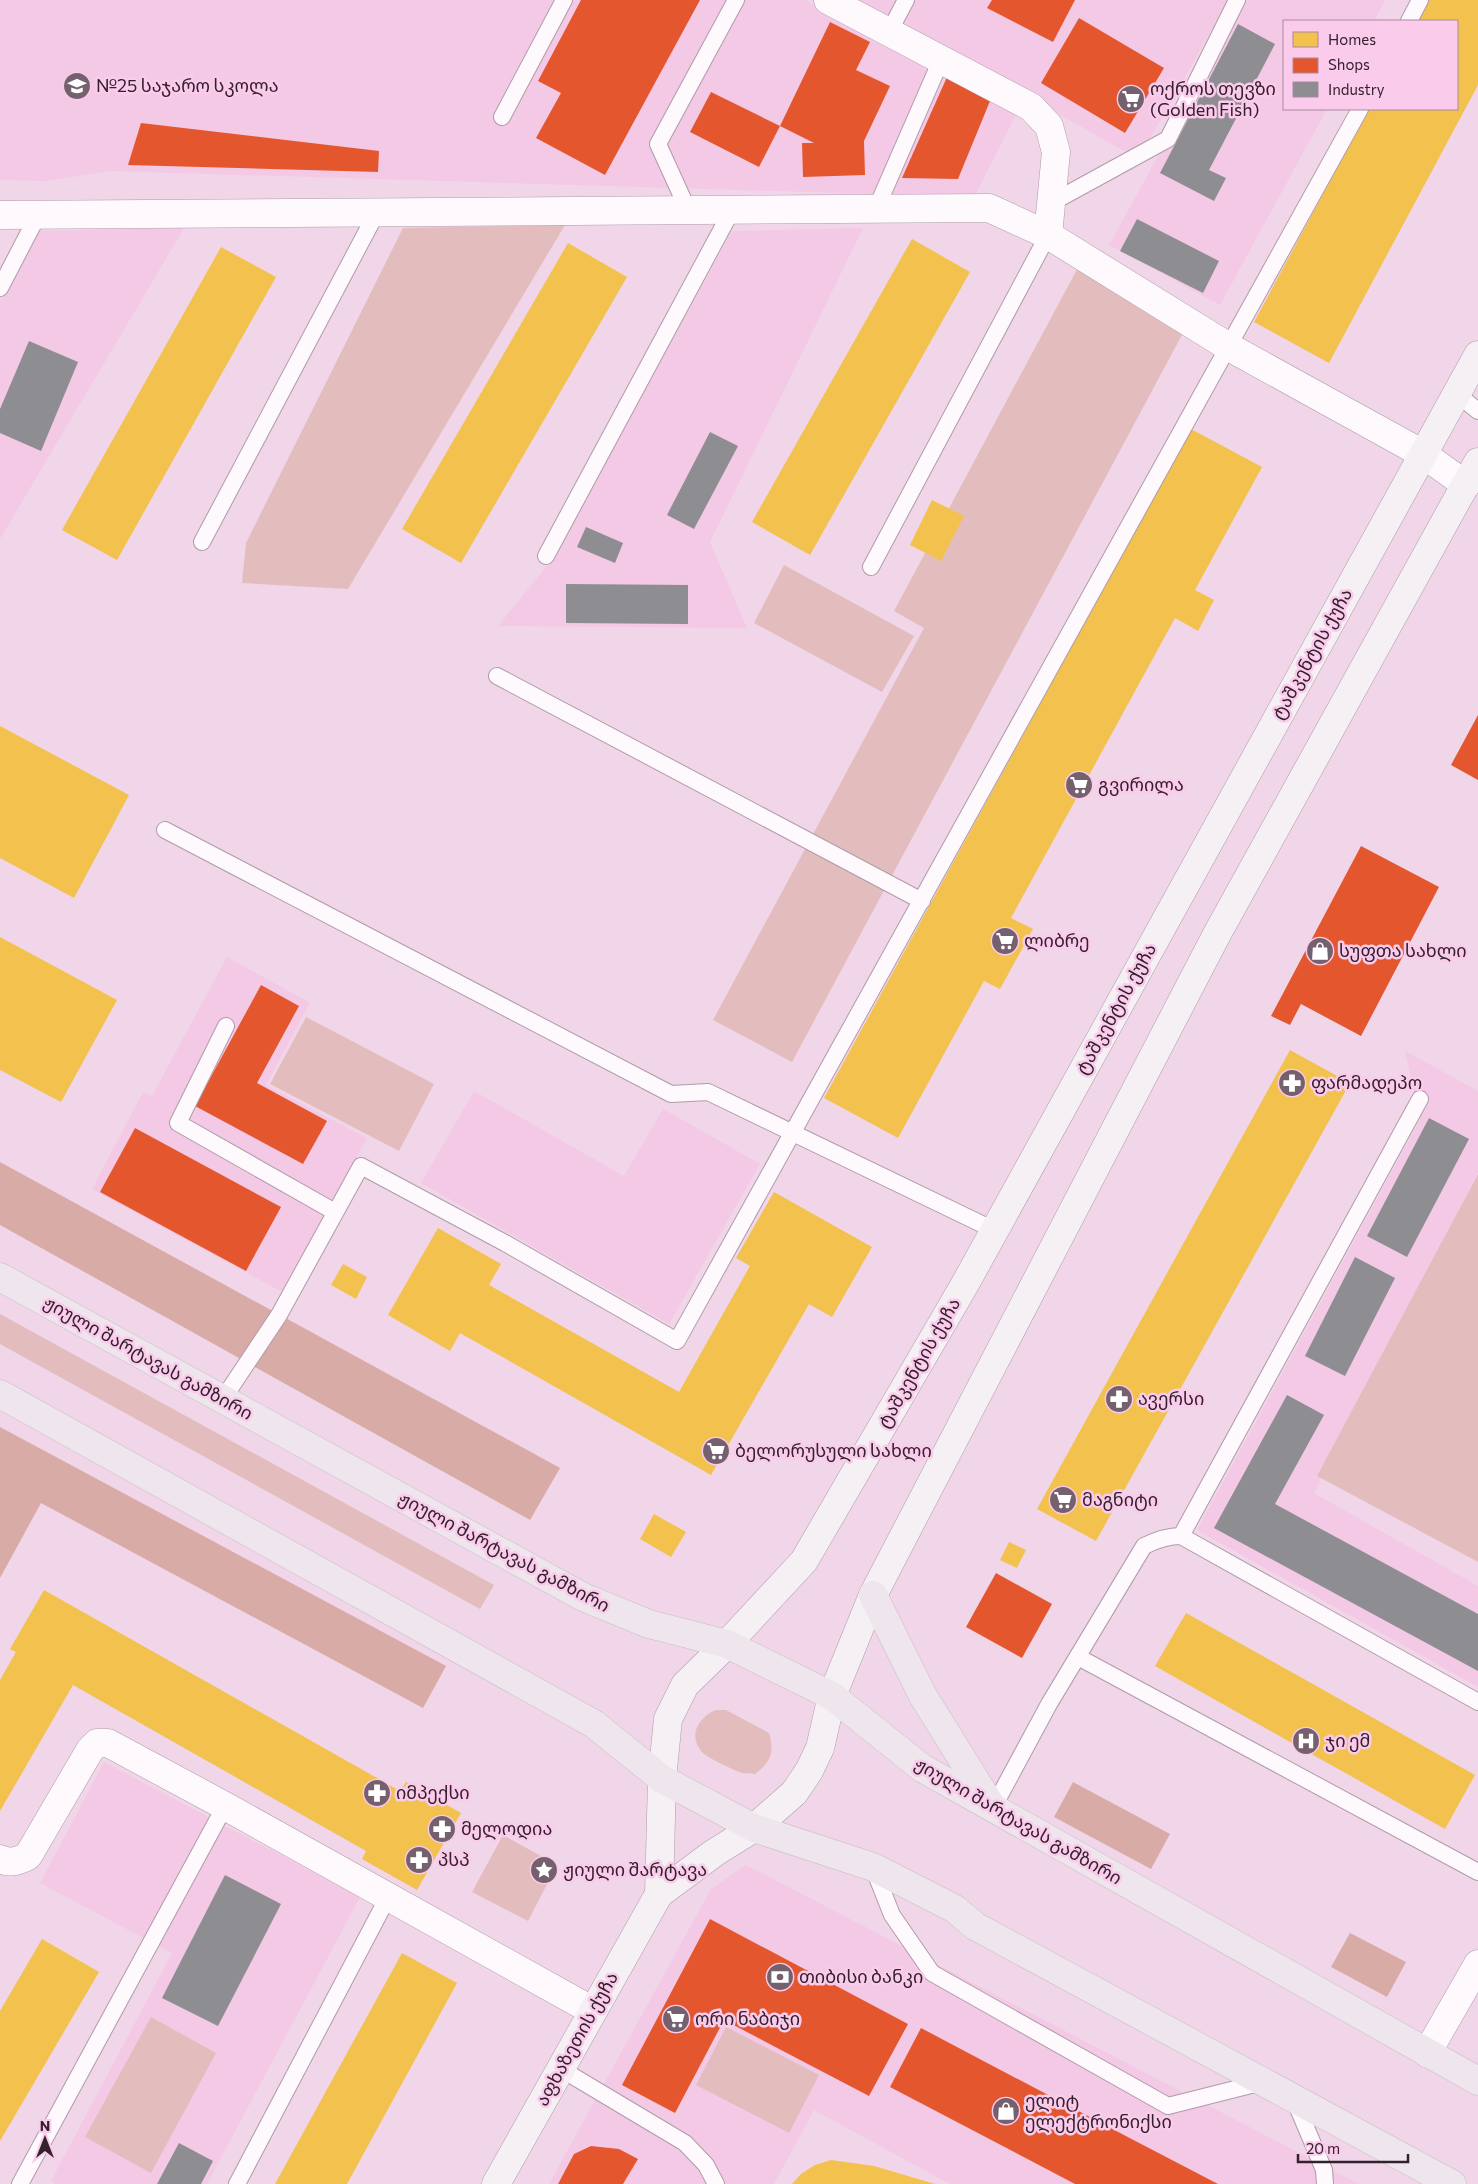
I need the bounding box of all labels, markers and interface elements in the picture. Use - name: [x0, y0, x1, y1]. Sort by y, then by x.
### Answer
- legend: [1283, 20, 1458, 110]
- text: Homes: [1328, 30, 1376, 48]
- text: Shops: [1328, 55, 1370, 73]
- school or university icon: №25 საჯარო სკოლა: [62, 71, 92, 101]
- place label: №25 საჯარო სკოლა: [96, 74, 279, 97]
- place label: ოქროს თევზი (Golden Fish): [1150, 77, 1276, 120]
- text: Industry: [1328, 80, 1385, 98]
- supermarket icon: ოქროს თევზი (Golden Fish): [1116, 84, 1146, 114]
- street label: ტაშკენტის ქუჩა: [1266, 584, 1357, 723]
- supermarket icon: გვირილა: [1064, 770, 1094, 800]
- place label: გვირილა: [1098, 773, 1184, 796]
- supermarket icon: ლიბრე: [990, 926, 1020, 956]
- place label: ლიბრე: [1024, 929, 1090, 952]
- shop icon: სუფთა სახლი: [1305, 936, 1335, 966]
- street label: ტაშკენტის ქუჩა: [1070, 939, 1161, 1078]
- place label: სუფთა სახლი: [1339, 939, 1467, 962]
- pharmacy icon: ფარმადეპო: [1277, 1068, 1307, 1098]
- place label: ფარმადეპო: [1311, 1071, 1422, 1094]
- street label: ჟიული შარტავას გამზირი: [40, 1290, 257, 1425]
- street label: ტაშკენტის ქუჩა: [872, 1294, 965, 1432]
- pharmacy icon: ავერსი: [1104, 1384, 1134, 1414]
- place label: ავერსი: [1138, 1387, 1204, 1410]
- supermarket icon: ბელორუსული სახლი: [701, 1436, 731, 1466]
- place label: ბელორუსული სახლი: [735, 1439, 932, 1462]
- supermarket icon: მაგნიტი: [1048, 1485, 1078, 1515]
- street label: ჟიული შარტავას გამზირი: [395, 1486, 614, 1617]
- place label: მაგნიტი: [1082, 1488, 1158, 1511]
- hospital icon: ჯი ემ: [1291, 1726, 1321, 1756]
- place label: ჯი ემ: [1325, 1729, 1370, 1752]
- street label: ჟიული შარტავას გამზირი: [910, 1752, 1126, 1889]
- pharmacy icon: იმპექსი: [362, 1778, 392, 1808]
- place label: იმპექსი: [396, 1781, 470, 1804]
- pharmacy icon: მელოდია: [427, 1814, 457, 1844]
- place label: მელოდია: [461, 1817, 552, 1840]
- pharmacy icon: პსპ: [404, 1845, 434, 1875]
- place label: პსპ: [438, 1848, 470, 1870]
- place icon: ჟიული შარტავა: [529, 1855, 559, 1885]
- place label: ჟიული შარტავა: [563, 1858, 707, 1881]
- bank icon: თიბისი ბანკი: [765, 1962, 795, 1992]
- place label: თიბისი ბანკი: [799, 1965, 923, 1988]
- street label: აფხაზეთის ქუჩა: [530, 1968, 623, 2110]
- supermarket icon: ორი ნაბიჯი: [661, 2004, 691, 2034]
- place label: ორი ნაბიჯი: [695, 2007, 800, 2030]
- place label: ელიტ ელექტრონიქსი: [1025, 2089, 1172, 2133]
- shop icon: ელიტ ელექტრონიქსი: [991, 2096, 1021, 2126]
- north arrow: [20, 2114, 70, 2164]
- text: N: [40, 2117, 50, 2134]
- scale bar: [1298, 2132, 1408, 2164]
- text: 20 m: [1306, 2139, 1340, 2157]

